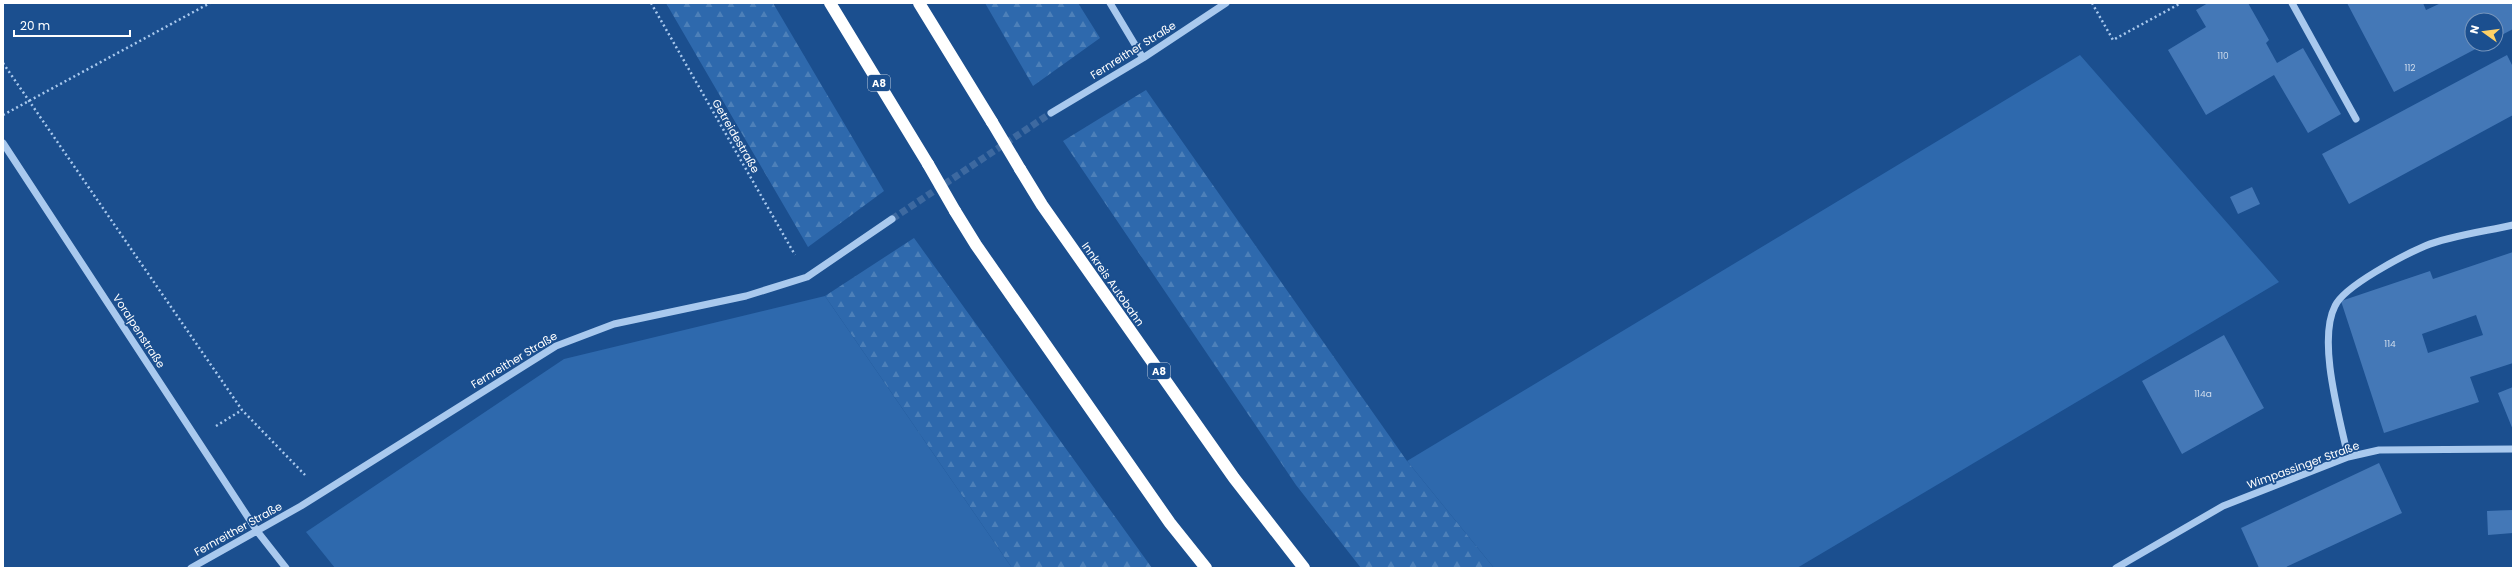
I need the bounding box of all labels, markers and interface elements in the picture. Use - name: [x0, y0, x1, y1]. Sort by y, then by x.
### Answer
- scale bar: [14, 12, 130, 38]
- north arrow: [2464, 12, 2504, 52]
- text: 20 m: [20, 17, 50, 34]
- street label: Fernreither Straße: [1087, 17, 1179, 83]
- text: N: [2466, 24, 2483, 36]
- house number: 110: [2217, 50, 2229, 62]
- house number: 112: [2405, 62, 2415, 74]
- road number: A8: [868, 75, 890, 91]
- street label: Getreidestraße: [708, 96, 764, 176]
- street label: Innkreis Autobahn: [1078, 239, 1148, 329]
- street label: Voralpenstraße: [109, 291, 169, 371]
- street label: Fernreither Straße: [468, 328, 560, 392]
- house number: 114: [2384, 338, 2396, 350]
- road number: A8: [1148, 363, 1170, 379]
- house number: 114a: [2194, 388, 2212, 400]
- street label: Wimpassinger Straße: [2245, 437, 2362, 493]
- street label: Fernreither Straße: [191, 498, 285, 560]

